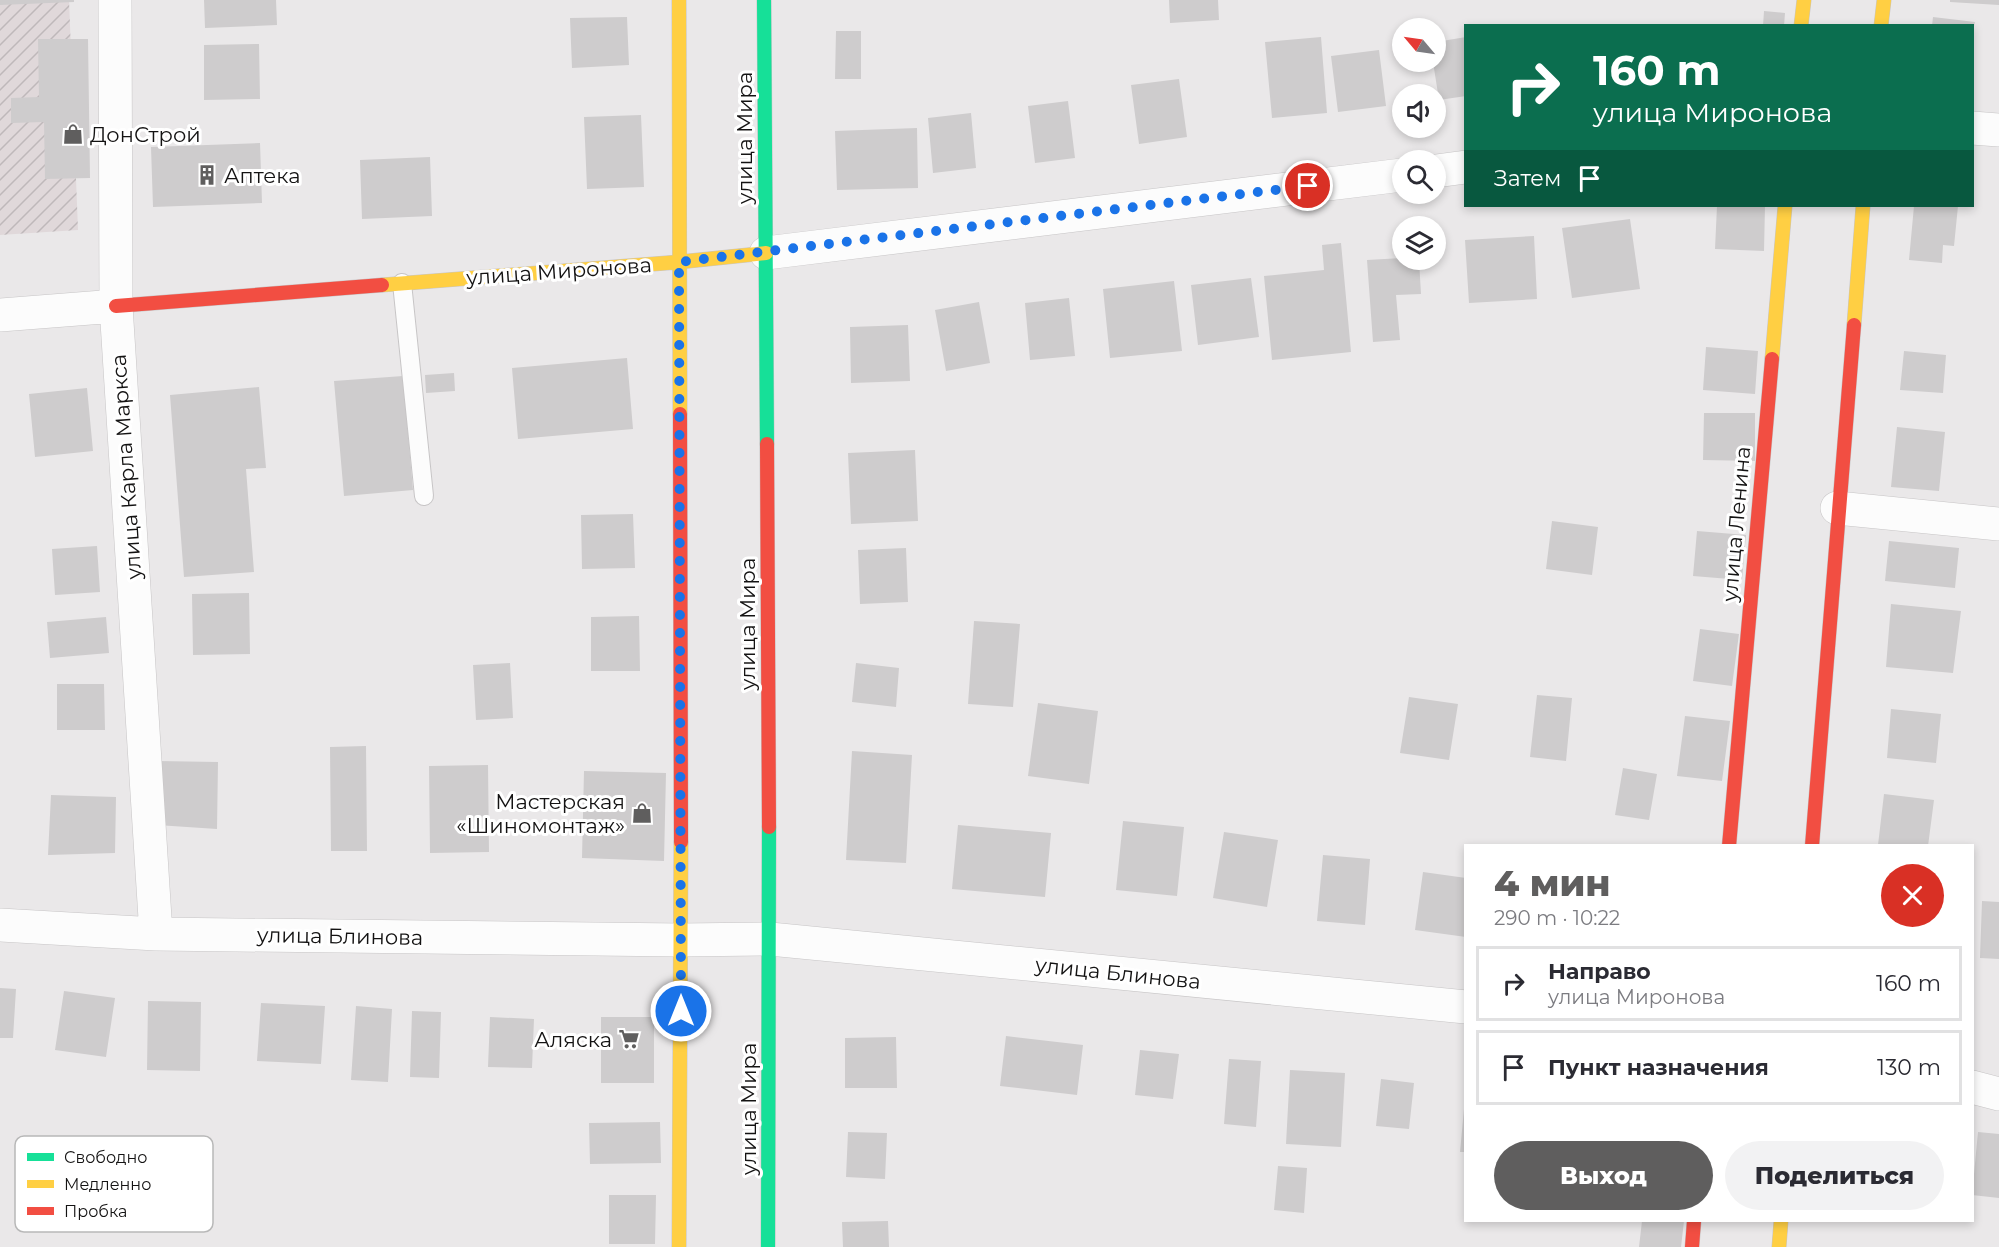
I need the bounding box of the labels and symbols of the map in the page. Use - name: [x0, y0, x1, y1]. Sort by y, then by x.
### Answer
- north arrow: [1392, 18, 1446, 72]
- street label: улица Мира: [732, 72, 757, 205]
- shop icon: ДонСтрой: [61, 122, 85, 146]
- place label: ДонСтрой: [90, 122, 201, 147]
- pin: [1282, 160, 1333, 211]
- building icon: Аптека: [195, 163, 219, 187]
- place label: Аптека: [224, 163, 300, 188]
- street label: улица Миронова: [464, 252, 653, 290]
- street label: улица Карла Маркса: [106, 353, 146, 582]
- street label: улица Ленина: [1717, 445, 1755, 604]
- street label: улица Мира: [735, 558, 760, 691]
- place label: Мастерская «Шиномонтаж»: [456, 789, 625, 838]
- shop icon: Мастерская «Шиномонтаж»: [630, 801, 654, 825]
- street label: улица Блинова: [256, 922, 423, 950]
- street label: улица Блинова: [1033, 952, 1202, 994]
- position arrow: [649, 979, 713, 1043]
- place label: Аляска: [534, 1027, 612, 1052]
- supermarket icon: Аляска: [617, 1027, 641, 1051]
- street label: улица Мира: [736, 1043, 761, 1176]
- legend: [15, 1136, 213, 1232]
- text: Свободно: [64, 1148, 147, 1167]
- text: Медленно: [64, 1175, 151, 1194]
- text: Пробка: [64, 1202, 127, 1221]

